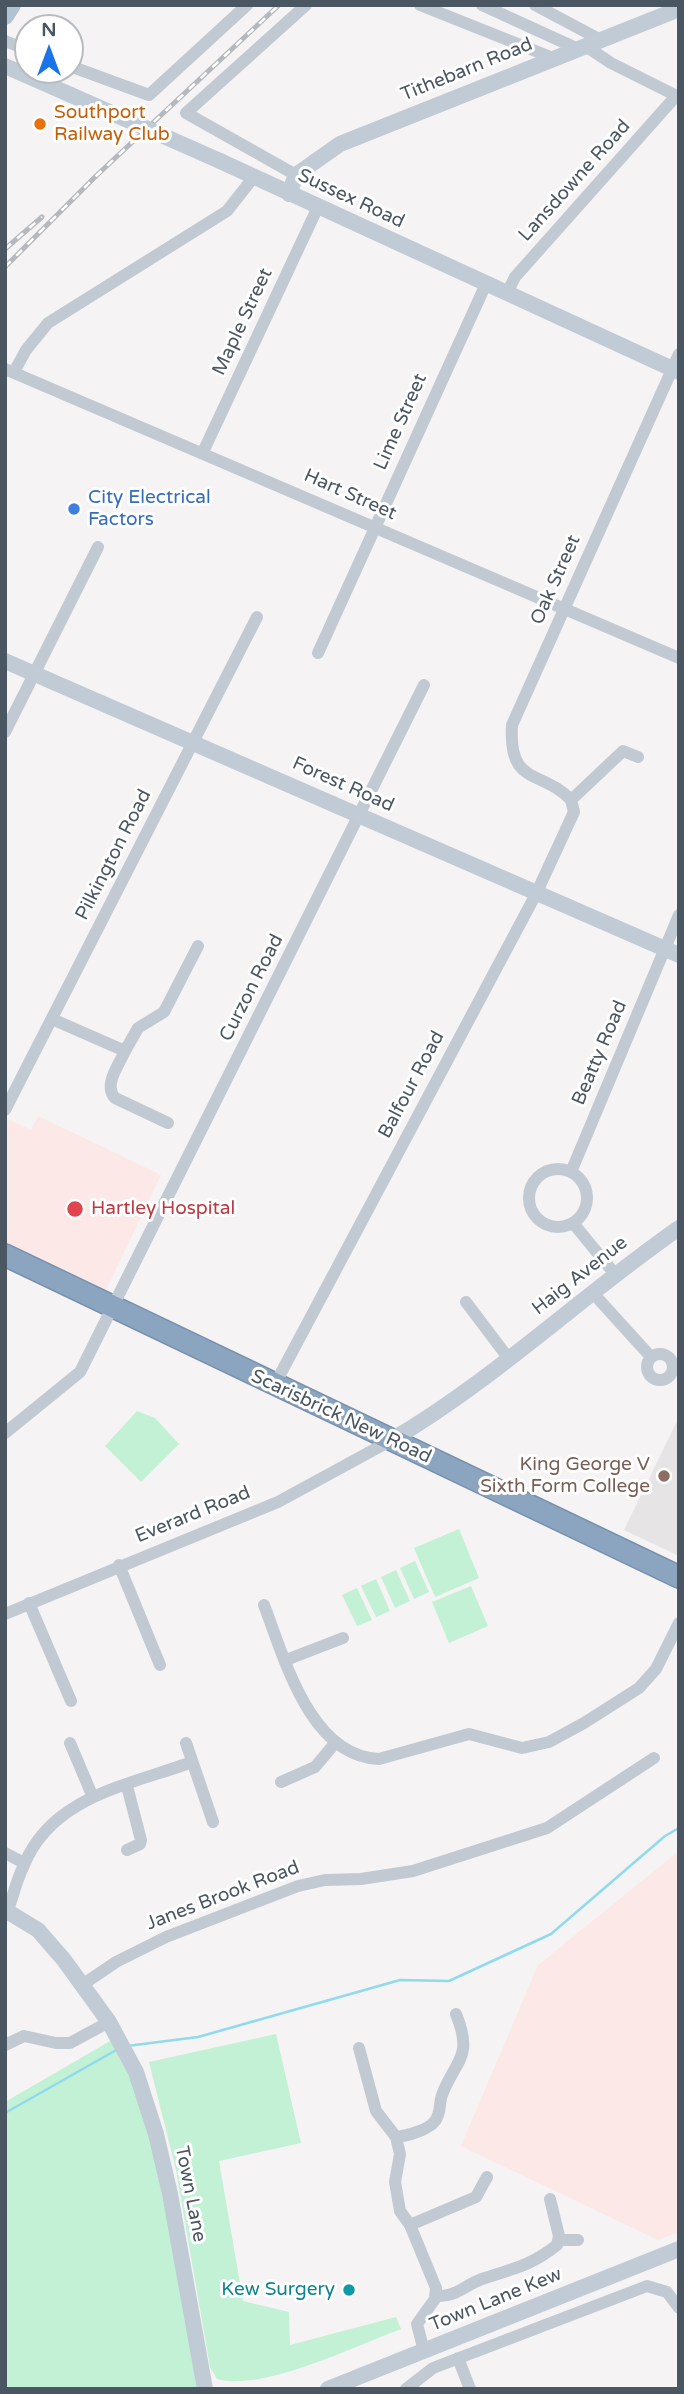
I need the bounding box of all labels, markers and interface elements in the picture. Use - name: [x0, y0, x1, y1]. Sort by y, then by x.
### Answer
- north arrow: [14, 14, 84, 84]
- text: N: [41, 19, 57, 41]
- street label: Tithebarn Road: [398, 33, 536, 107]
- place label: Southport Railway Club: [54, 102, 170, 146]
- street label: Lansdowne Road: [514, 115, 636, 247]
- marker: Southport Railway Club: [32, 116, 48, 132]
- street label: Sussex Road: [294, 164, 408, 234]
- street label: Maple Street: [208, 265, 278, 379]
- street label: Lime Street: [370, 370, 432, 474]
- street label: Hart Street: [300, 464, 400, 526]
- place label: City Electrical Factors: [88, 487, 211, 531]
- marker: City Electrical Factors: [66, 501, 82, 517]
- street label: Oak Street: [526, 532, 586, 628]
- street label: Forest Road: [289, 752, 397, 818]
- street label: Pilkington Road: [71, 786, 157, 924]
- street label: Curzon Road: [215, 931, 289, 1045]
- street label: Beatty Road: [568, 997, 632, 1109]
- street label: Balfour Road: [374, 1027, 450, 1143]
- place label: Hartley Hospital: [91, 1198, 235, 1220]
- marker: Hartley Hospital: [65, 1199, 85, 1219]
- street label: Haig Avenue: [528, 1232, 632, 1320]
- street label: Scarisbrick New Road: [247, 1365, 435, 1469]
- place label: King George V Sixth Form College: [480, 1454, 650, 1498]
- marker: King George V Sixth Form College: [656, 1468, 672, 1484]
- street label: Everard Road: [132, 1482, 254, 1548]
- street label: Janes Brook Road: [143, 1856, 303, 1936]
- street label: Town Lane: [170, 2144, 210, 2244]
- street label: Town Lane Kew: [427, 2263, 565, 2337]
- place label: Kew Surgery: [221, 2279, 335, 2301]
- marker: Kew Surgery: [341, 2282, 357, 2298]

